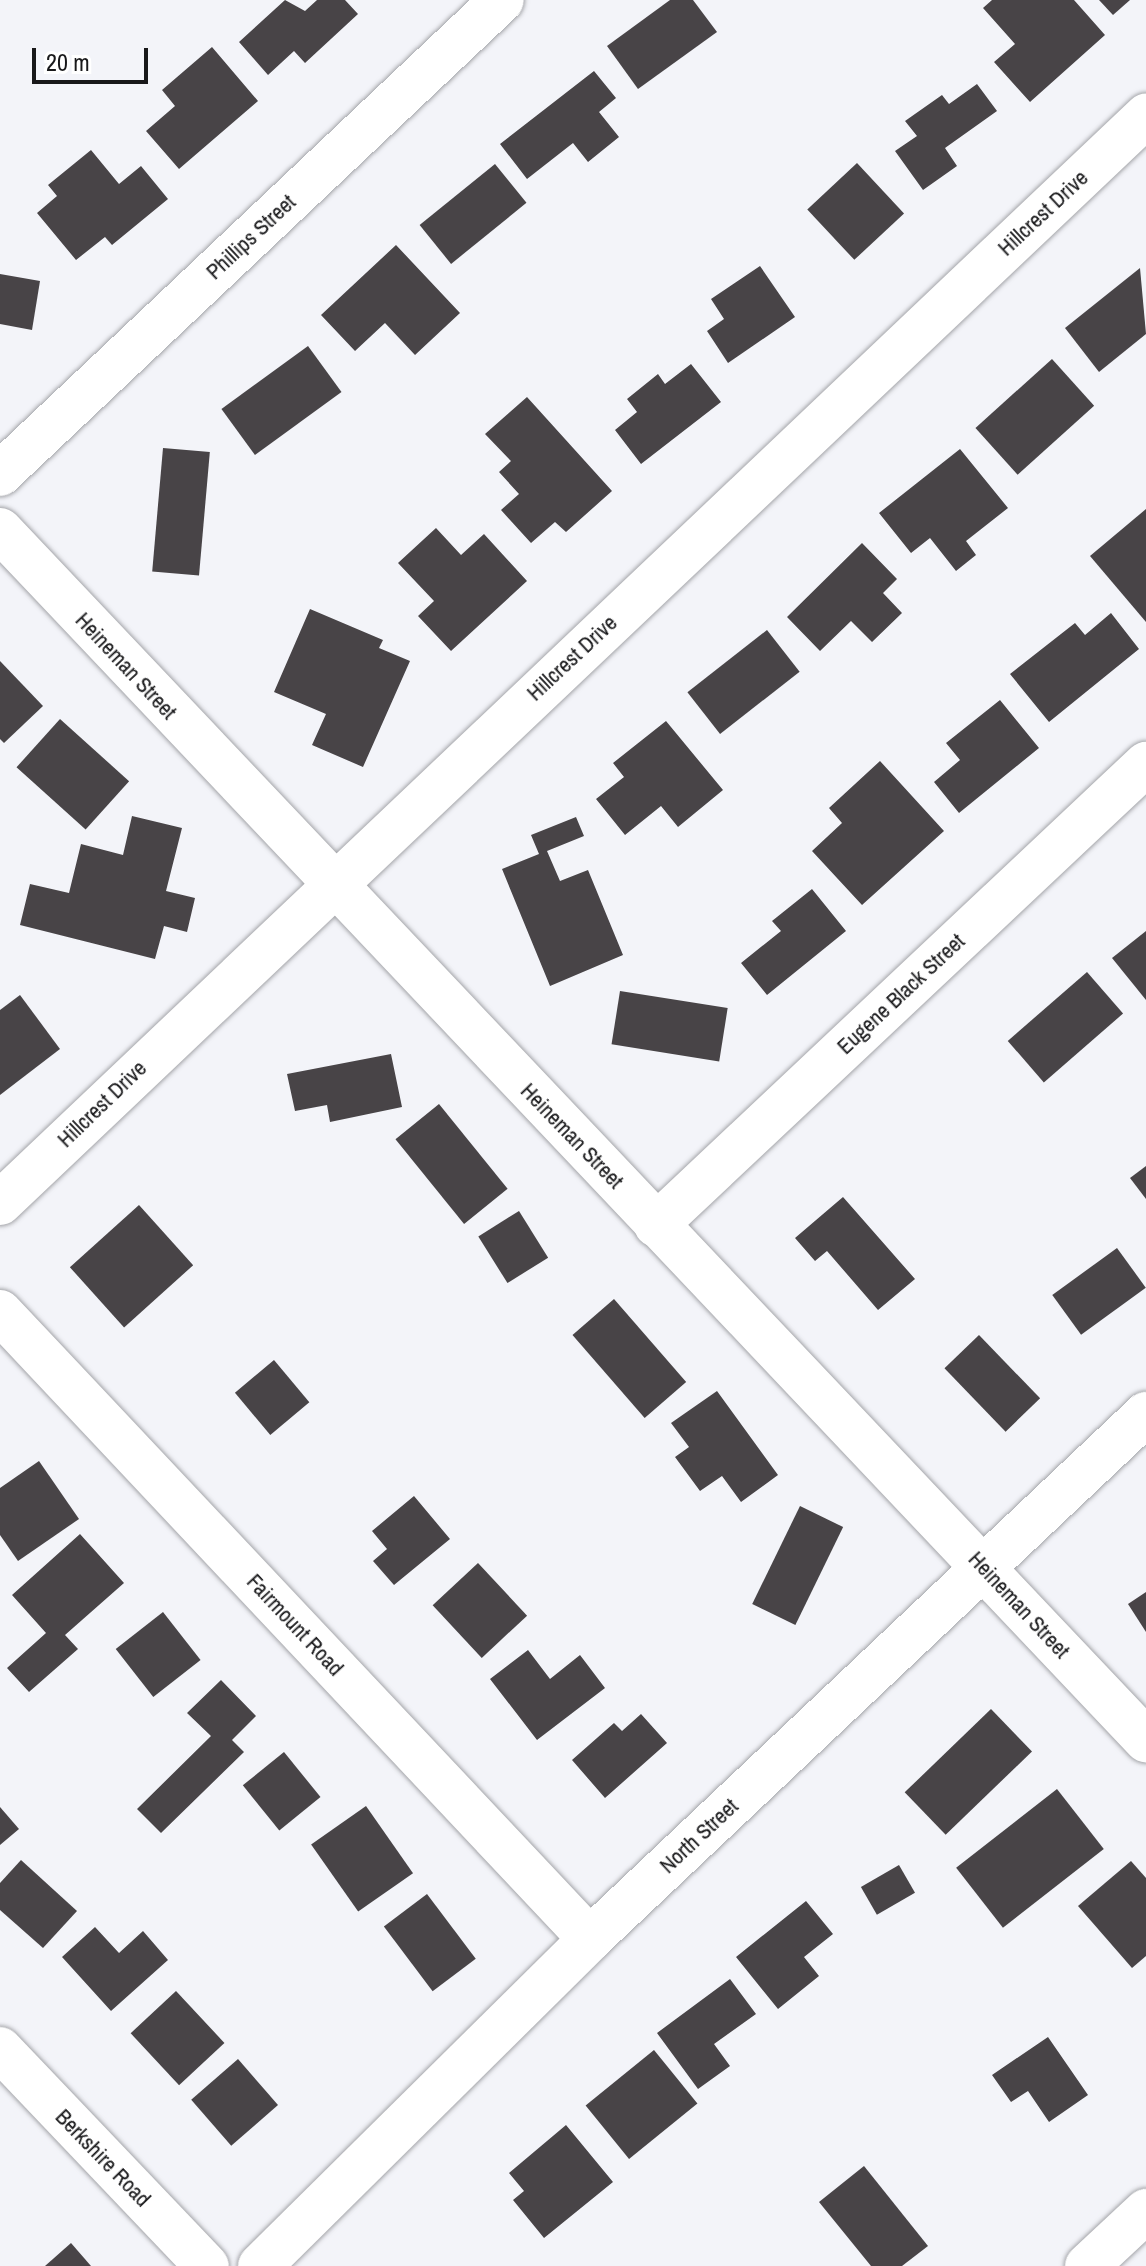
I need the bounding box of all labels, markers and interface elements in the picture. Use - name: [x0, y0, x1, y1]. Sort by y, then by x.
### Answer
- scale bar: [36, 32, 152, 82]
- text: 20 m: [46, 46, 90, 78]
- street label: Hillcrest Drive: [993, 165, 1093, 261]
- street label: Phillips Street: [201, 189, 301, 285]
- street label: Heineman Street: [70, 607, 182, 725]
- street label: Hillcrest Drive: [522, 610, 622, 706]
- street label: Eugene Black Street: [832, 928, 970, 1060]
- street label: Hillcrest Drive: [52, 1055, 152, 1153]
- street label: Heineman Street: [515, 1078, 629, 1194]
- street label: Heineman Street: [963, 1546, 1075, 1664]
- street label: Fairmount Road: [241, 1569, 349, 1681]
- street label: North Street: [654, 1793, 744, 1879]
- street label: Berkshire Road: [50, 2104, 156, 2212]

